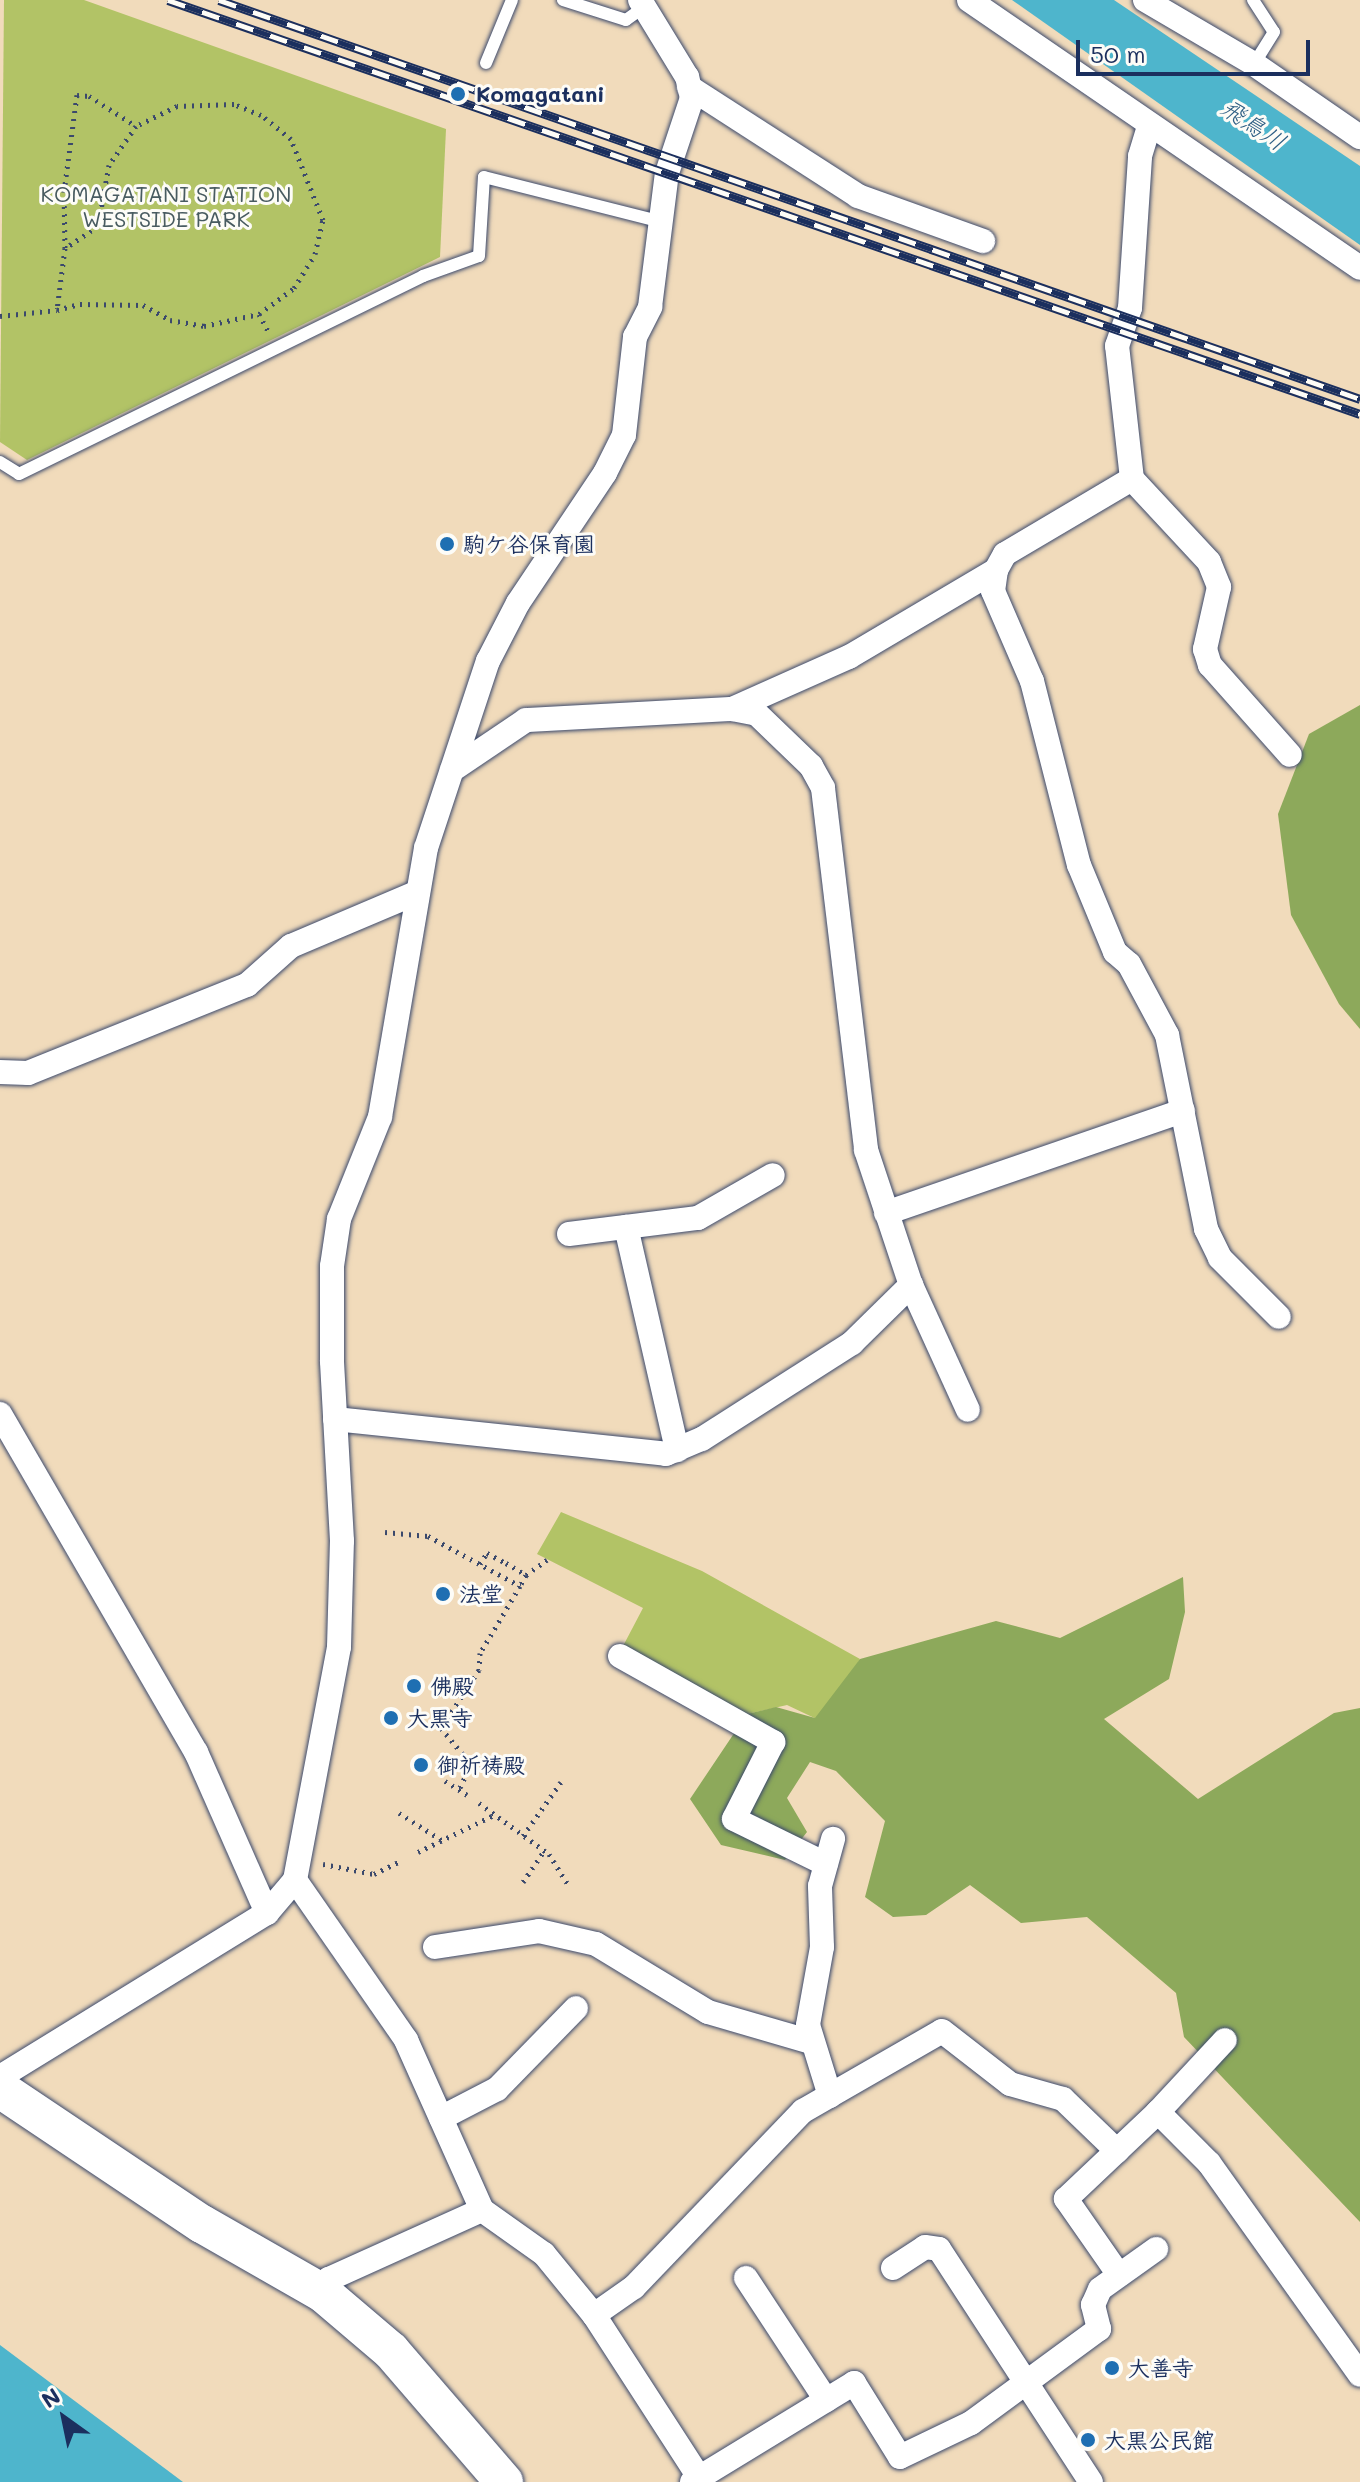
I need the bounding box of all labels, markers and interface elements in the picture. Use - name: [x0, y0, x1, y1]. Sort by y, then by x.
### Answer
- scale bar: [1080, 24, 1314, 74]
- text: 50 m: [1090, 38, 1146, 69]
- place label: Komagatani: [476, 81, 605, 107]
- marker: Komagatani: [447, 83, 469, 105]
- water label: 飛鳥川: [1216, 92, 1292, 156]
- park label: KOMAGATANI STATION WESTSIDE PARK: [41, 180, 291, 232]
- place label: 駒ケ谷保育園: [463, 531, 595, 557]
- marker: 駒ケ谷保育園: [438, 535, 456, 553]
- place label: 法堂: [459, 1581, 503, 1607]
- marker: 法堂: [434, 1585, 452, 1603]
- place label: 佛殿: [430, 1673, 474, 1699]
- marker: 佛殿: [405, 1677, 423, 1695]
- place label: 大黒寺: [407, 1705, 473, 1731]
- marker: 大黒寺: [382, 1709, 400, 1727]
- place label: 御祈祷殿: [437, 1752, 525, 1778]
- marker: 御祈祷殿: [412, 1756, 430, 1774]
- place label: 大善寺: [1128, 2355, 1194, 2381]
- marker: 大善寺: [1103, 2359, 1121, 2377]
- north arrow: [24, 2378, 104, 2458]
- text: N: [36, 2381, 66, 2414]
- place label: 大黒公民館: [1104, 2427, 1214, 2453]
- marker: 大黒公民館: [1079, 2431, 1097, 2449]

